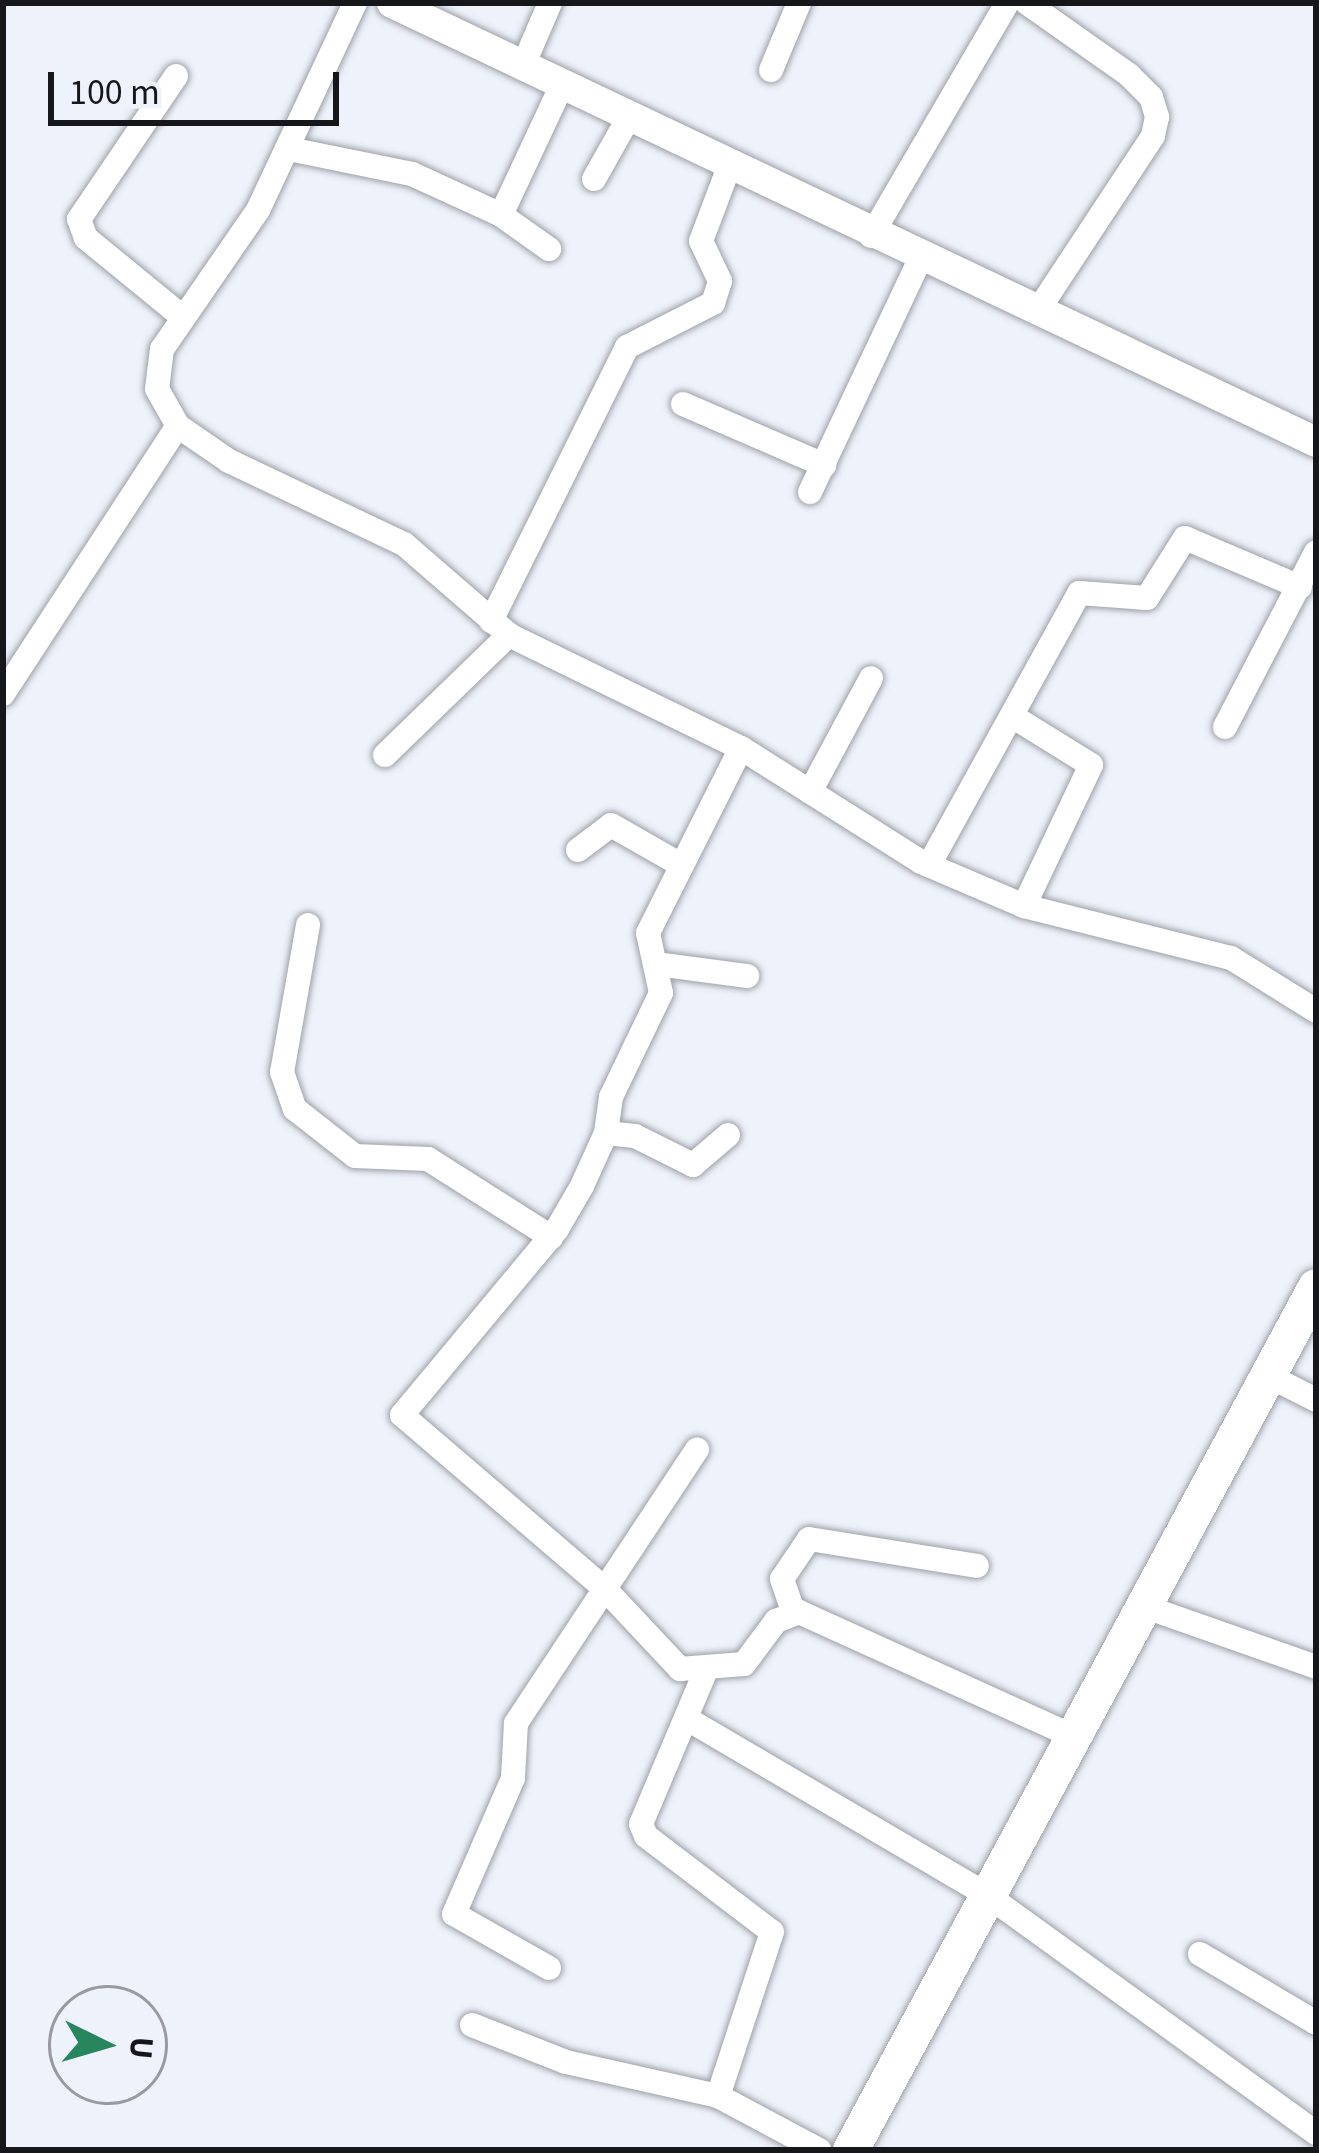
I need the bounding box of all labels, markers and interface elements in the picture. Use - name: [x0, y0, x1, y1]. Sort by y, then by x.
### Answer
- scale bar: [54, 48, 345, 122]
- text: 100 m: [69, 67, 160, 118]
- north arrow: [48, 1985, 168, 2105]
- text: U: [117, 2035, 166, 2061]

